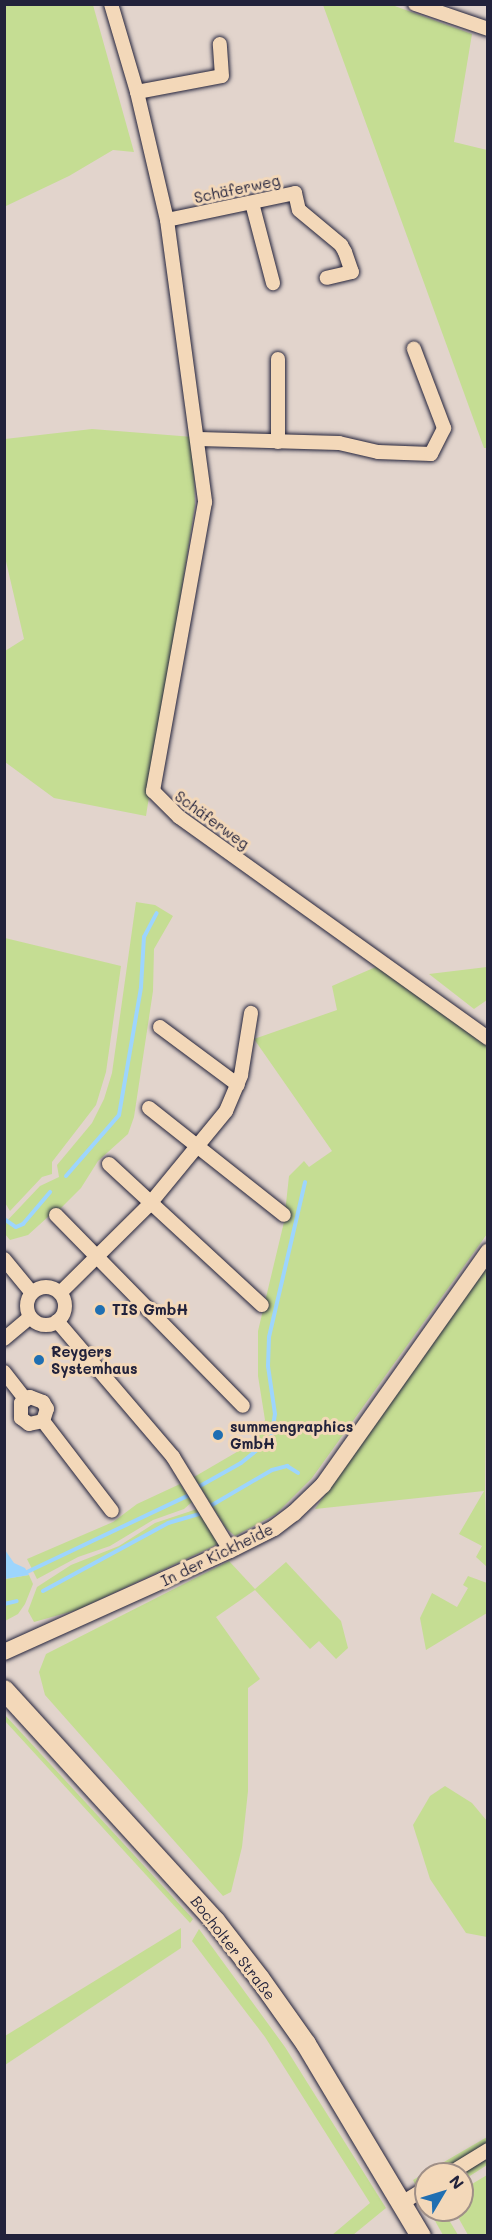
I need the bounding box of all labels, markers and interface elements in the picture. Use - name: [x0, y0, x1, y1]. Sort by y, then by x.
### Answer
- street label: Schäferweg: [192, 171, 282, 207]
- street label: Schäferweg: [171, 787, 253, 853]
- place label: TIS GmbH: [112, 1301, 188, 1319]
- marker: TIS GmbH: [93, 1303, 107, 1317]
- place label: Reygers Systemhaus: [51, 1342, 138, 1377]
- marker: Reygers Systemhaus: [32, 1353, 46, 1367]
- place label: summengraphics GmbH: [230, 1417, 353, 1452]
- marker: summengraphics GmbH: [211, 1428, 225, 1442]
- street label: In der Kickheide: [158, 1520, 276, 1590]
- street label: Bocholter Straße: [187, 1892, 279, 2004]
- north arrow: [414, 2162, 474, 2222]
- text: N: [445, 2171, 469, 2193]

